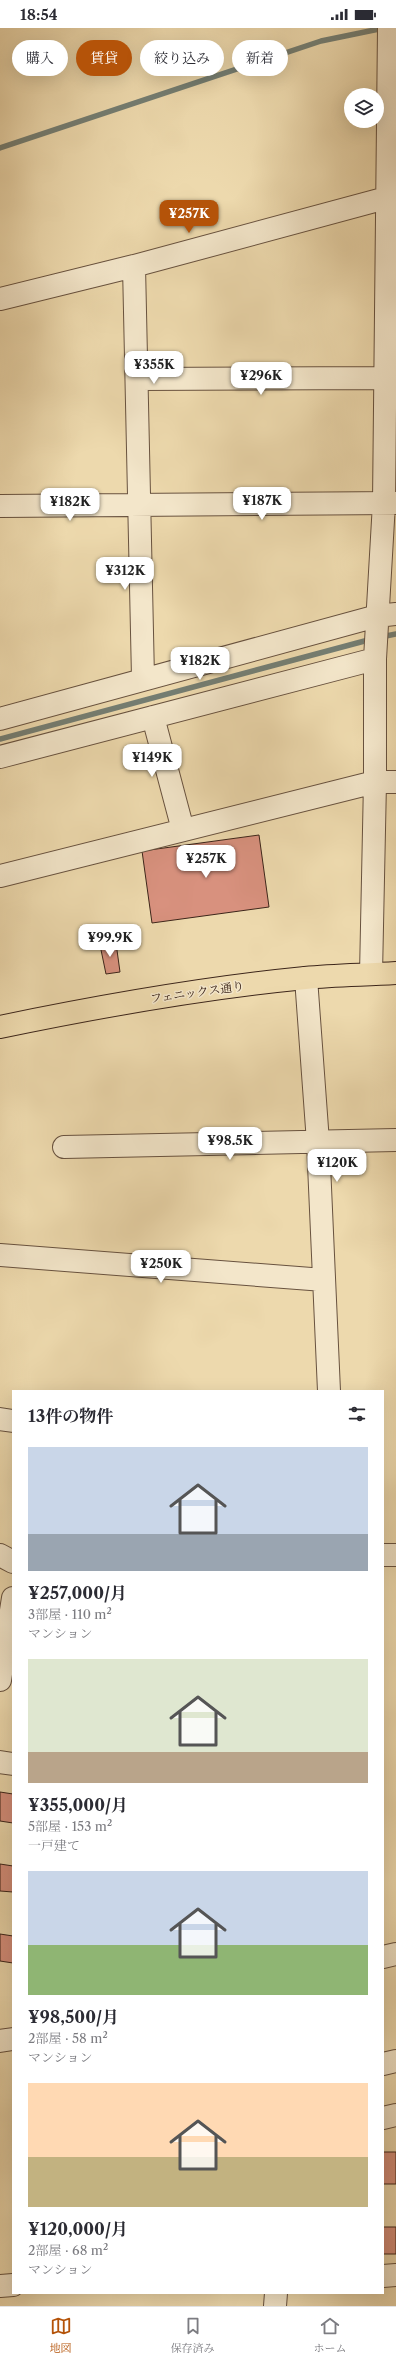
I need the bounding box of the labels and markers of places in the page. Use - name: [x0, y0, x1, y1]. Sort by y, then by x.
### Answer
- pin: ¥257K: [161, 200, 217, 234]
- pin: ¥355K: [126, 351, 182, 385]
- pin: ¥296K: [233, 362, 289, 396]
- pin: ¥187K: [234, 487, 290, 521]
- pin: ¥182K: [42, 488, 98, 522]
- pin: ¥312K: [97, 557, 153, 591]
- pin: ¥182K: [172, 647, 228, 681]
- pin: ¥149K: [124, 744, 180, 778]
- pin: ¥257K: [178, 845, 234, 879]
- pin: ¥99.9K: [77, 924, 143, 958]
- pin: ¥98.5K: [197, 1127, 263, 1161]
- pin: ¥120K: [309, 1149, 365, 1183]
- pin: ¥250K: [133, 1250, 189, 1284]

